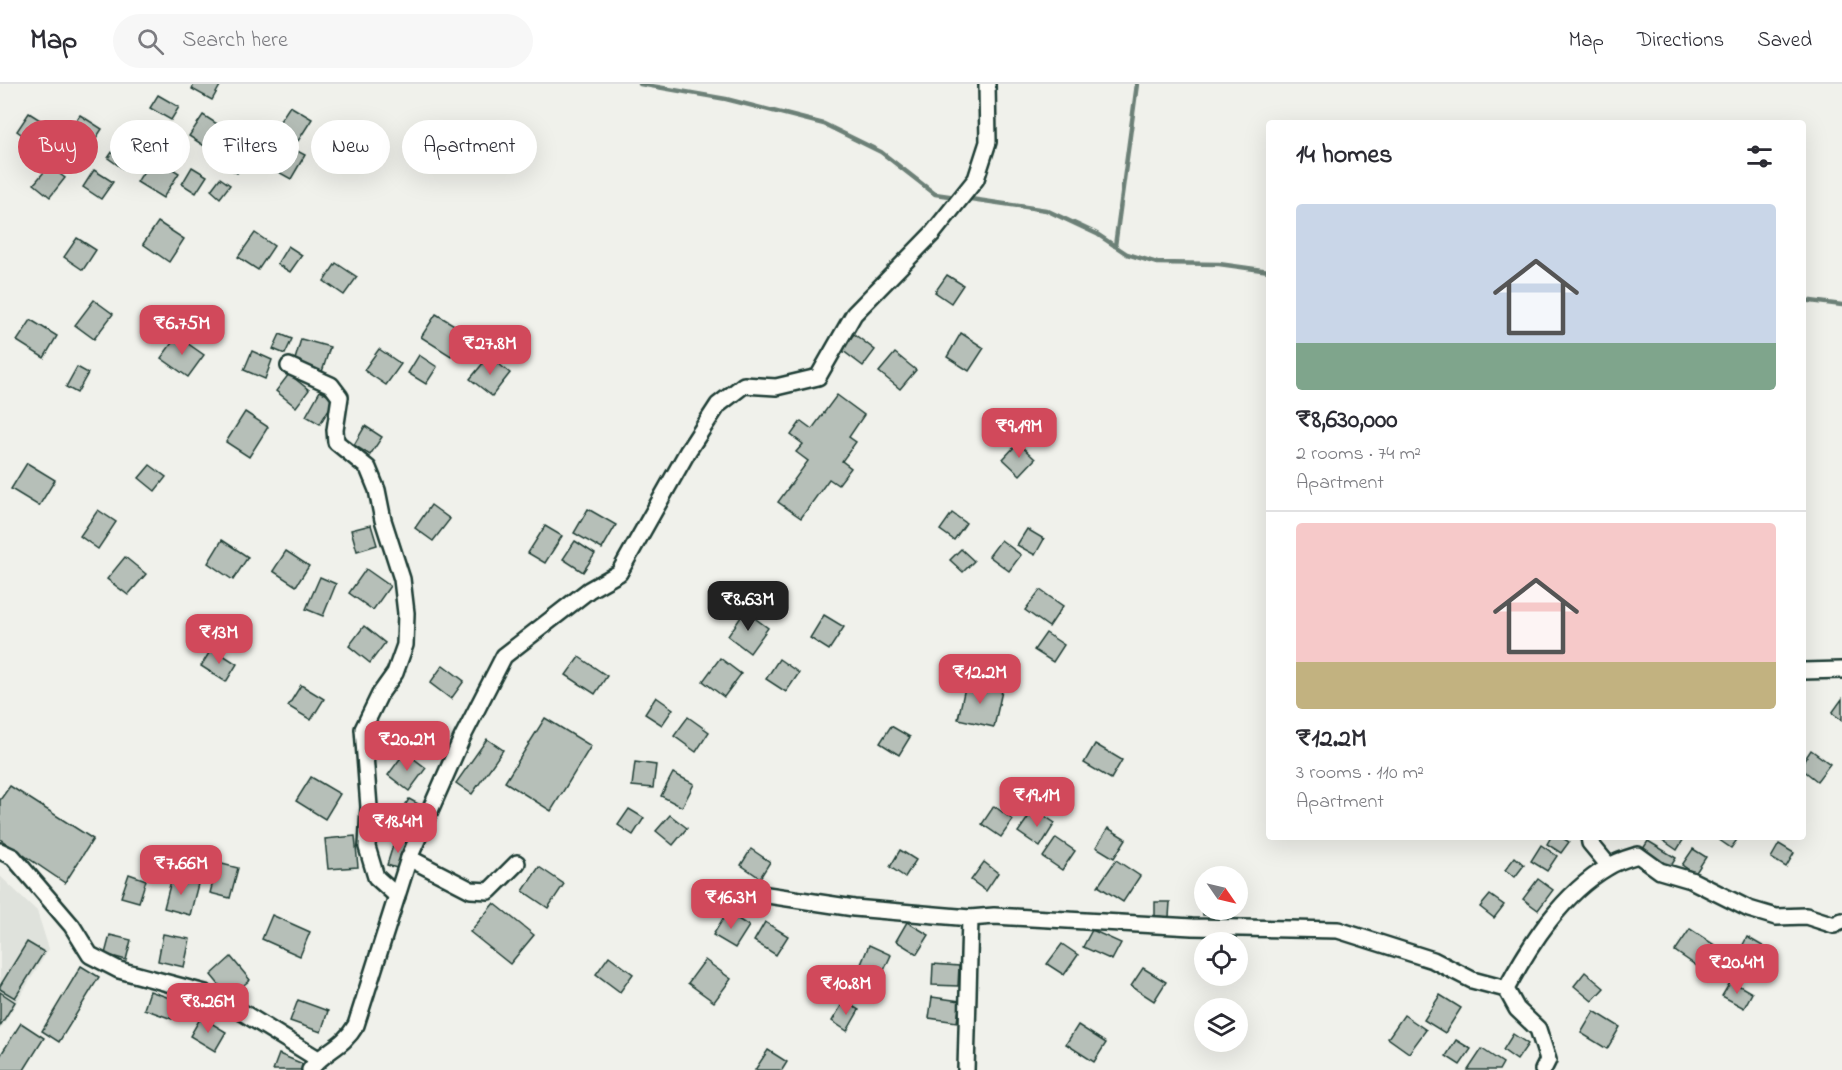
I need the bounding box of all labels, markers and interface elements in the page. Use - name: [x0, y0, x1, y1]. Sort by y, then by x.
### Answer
- search box: [113, 14, 533, 68]
- text: Map: [30, 21, 77, 62]
- icon: search: [134, 25, 167, 58]
- text: Search here: [182, 25, 288, 57]
- text: Map: [1568, 26, 1604, 56]
- text: Directions: [1637, 26, 1724, 56]
- text: Saved: [1757, 26, 1812, 56]
- chip: Buy: [18, 120, 98, 174]
- chip: Rent: [110, 120, 190, 174]
- chip: Filters: [202, 120, 299, 174]
- chip: New: [311, 120, 390, 174]
- chip: Apartment: [402, 120, 537, 174]
- text: 14 homes: [1296, 137, 1392, 175]
- icon: filters: [1743, 140, 1776, 173]
- icon: home: [1482, 243, 1590, 351]
- pin: ₹6.75M: [133, 305, 231, 356]
- text: ₹6.75M: [154, 310, 210, 339]
- pin: ₹27.8M: [441, 325, 539, 376]
- text: ₹27.8M: [463, 330, 517, 359]
- text: ₹8,630,000: [1296, 402, 1397, 440]
- pin: ₹9.19M: [970, 408, 1068, 459]
- text: ₹9.19M: [996, 413, 1042, 442]
- text: 2 rooms · 74 m²: [1296, 440, 1421, 469]
- text: Apartment: [1296, 469, 1384, 498]
- icon: home: [1482, 562, 1590, 670]
- pin: ₹8.63M: [699, 581, 797, 632]
- text: ₹8.63M: [722, 586, 774, 615]
- pin: ₹13M: [183, 614, 255, 665]
- text: ₹13M: [200, 619, 238, 648]
- pin: ₹12.2M: [931, 654, 1029, 705]
- text: ₹12.2M: [953, 659, 1007, 688]
- pin: ₹20.2M: [358, 721, 456, 772]
- text: ₹12.2M: [1296, 721, 1367, 759]
- text: ₹20.2M: [379, 726, 435, 755]
- text: 3 rooms · 110 m²: [1296, 759, 1424, 788]
- pin: ₹19.1M: [988, 777, 1086, 828]
- text: ₹19.1M: [1014, 782, 1060, 811]
- text: Apartment: [1296, 788, 1384, 817]
- pin: ₹18.4M: [349, 803, 447, 854]
- text: ₹18.4M: [373, 808, 423, 837]
- pin: ₹7.66M: [132, 845, 230, 896]
- text: ₹7.66M: [154, 850, 208, 879]
- north arrow: [1194, 866, 1248, 920]
- map controls: [1194, 866, 1248, 1052]
- pin: ₹16.3M: [682, 879, 780, 930]
- text: ₹16.3M: [705, 884, 757, 913]
- button: locate: [1194, 932, 1248, 986]
- pin: ₹20.4M: [1688, 944, 1786, 995]
- text: ₹20.4M: [1709, 949, 1765, 978]
- pin: ₹10.8M: [797, 965, 895, 1016]
- text: ₹10.8M: [821, 970, 871, 999]
- pin: ₹8.26M: [159, 983, 257, 1034]
- text: ₹8.26M: [181, 988, 235, 1017]
- button: layers: [1194, 998, 1248, 1052]

